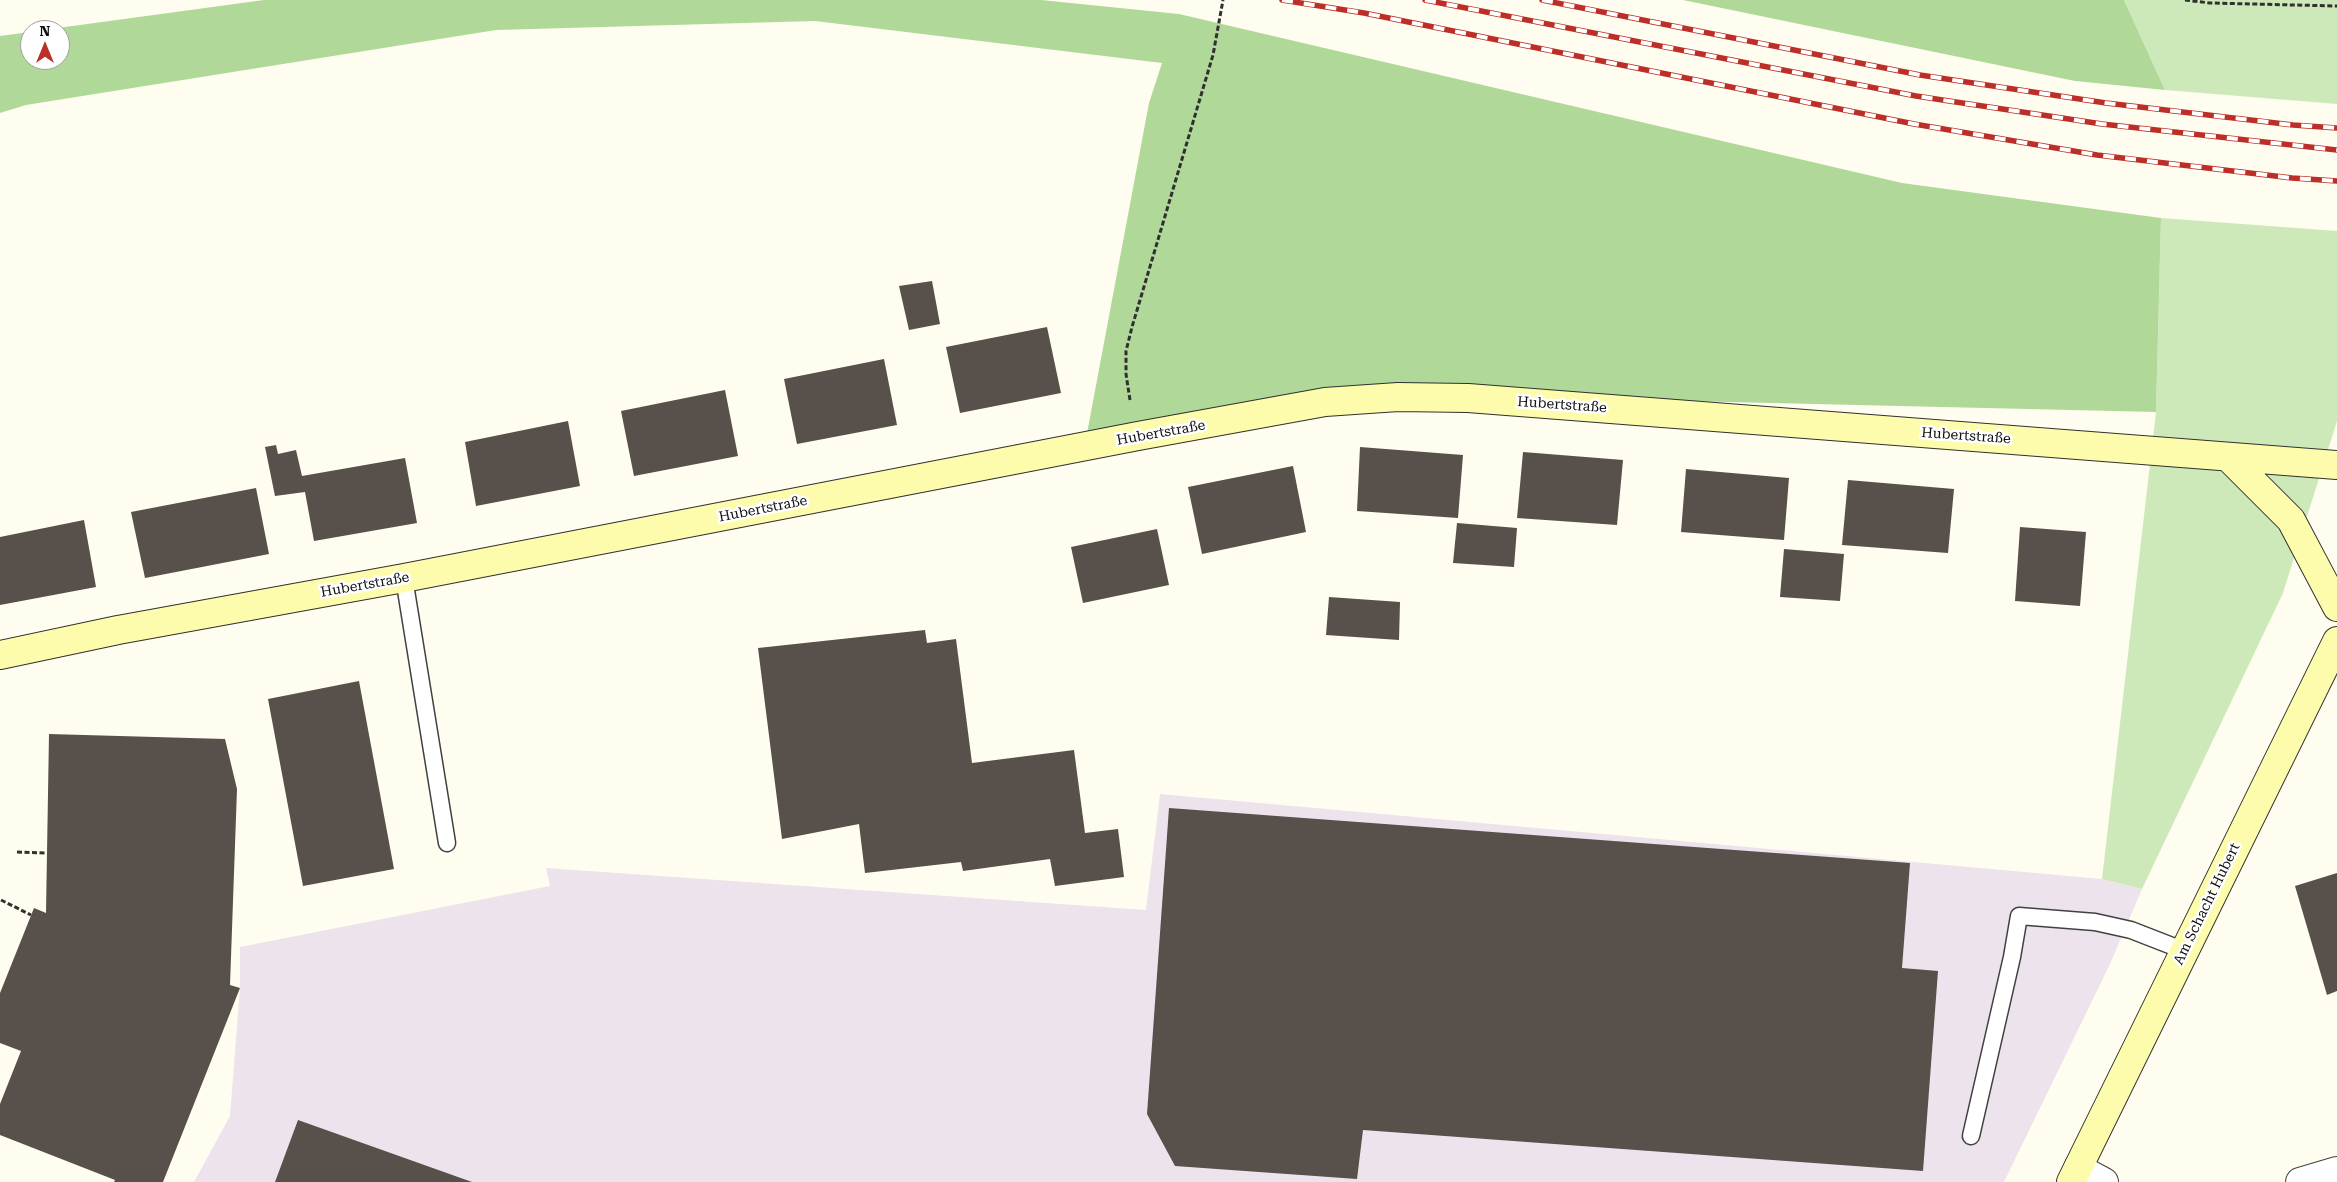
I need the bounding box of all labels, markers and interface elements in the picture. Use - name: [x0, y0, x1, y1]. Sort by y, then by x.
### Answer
- north arrow: [20, 20, 70, 70]
- text: N: [40, 23, 50, 39]
- street label: Hubertstraße: [1517, 393, 1607, 417]
- street label: Hubertstraße: [1115, 417, 1207, 449]
- street label: Hubertstraße: [1921, 424, 2011, 448]
- street label: Hubertstraße: [717, 492, 809, 526]
- street label: Hubertstraße: [319, 569, 411, 601]
- street label: Am Schacht Hubert: [2170, 840, 2244, 968]

